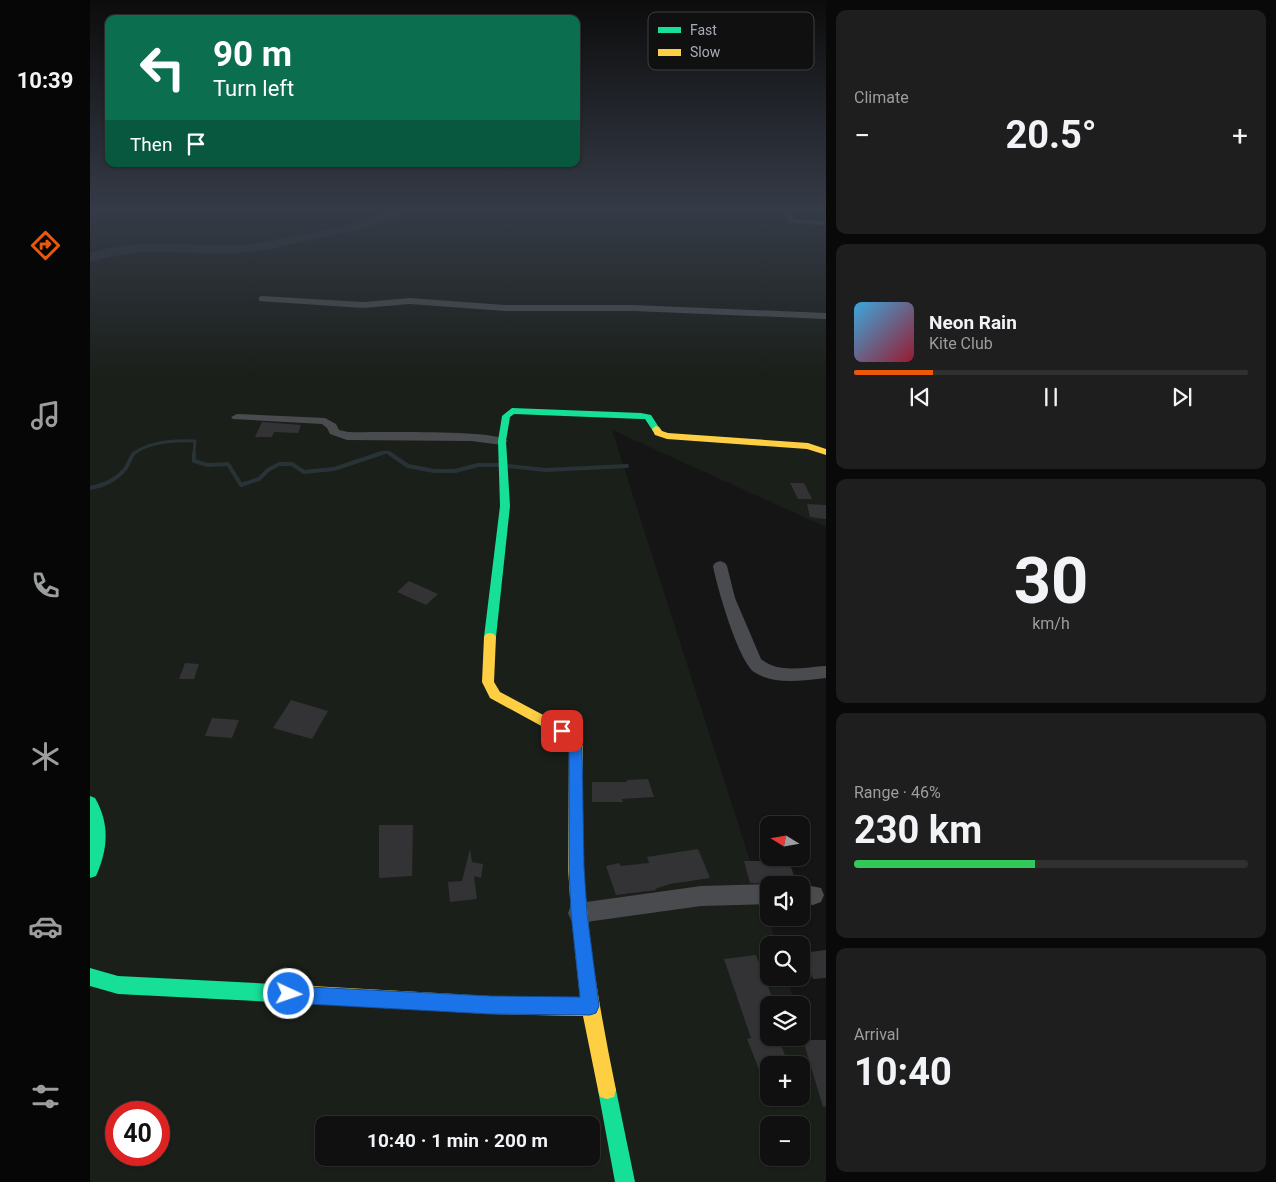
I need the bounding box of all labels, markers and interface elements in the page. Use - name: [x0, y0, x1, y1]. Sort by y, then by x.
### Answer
- legend: [648, 12, 814, 70]
- text: Fast: [690, 22, 717, 38]
- text: 90 m: [213, 34, 292, 75]
- icon: left: [130, 35, 195, 100]
- text: Slow: [690, 44, 721, 60]
- text: 10:39: [17, 68, 73, 93]
- text: Turn left: [213, 76, 294, 101]
- text: Climate: [854, 88, 909, 107]
- text: 20.5°: [1005, 113, 1097, 157]
- text: −: [854, 119, 870, 152]
- text: +: [1232, 119, 1248, 152]
- icon: arrive: [182, 130, 210, 158]
- text: Then: [130, 133, 172, 156]
- icon: directions: [28, 228, 63, 263]
- text: Neon Rain: [929, 311, 1017, 334]
- text: Kite Club: [929, 334, 993, 353]
- icon: previous: [906, 383, 934, 411]
- icon: pause: [1037, 383, 1065, 411]
- icon: next: [1168, 383, 1196, 411]
- icon: music: [28, 398, 63, 433]
- text: 30: [1014, 543, 1088, 619]
- icon: phone: [28, 568, 63, 603]
- text: km/h: [1032, 614, 1070, 633]
- pin: [541, 710, 583, 752]
- icon: arrive: [548, 717, 576, 745]
- icon: climate: [28, 739, 63, 774]
- text: Range · 46%: [854, 783, 941, 802]
- text: 230 km: [854, 808, 982, 852]
- north arrow: [760, 816, 810, 866]
- map controls: [760, 816, 810, 1166]
- button: sound: [760, 876, 810, 926]
- icon: car: [28, 909, 63, 944]
- button: search: [760, 936, 810, 986]
- position arrow: [262, 967, 314, 1019]
- button: layers: [760, 996, 810, 1046]
- text: Arrival: [854, 1025, 899, 1044]
- text: 10:40: [854, 1050, 952, 1094]
- button: +: [760, 1056, 810, 1106]
- icon: filters: [28, 1079, 63, 1114]
- speed limit sign: 40: [105, 1101, 170, 1166]
- button: −: [760, 1116, 810, 1166]
- text: 10:40 · 1 min · 200 m: [367, 1129, 548, 1152]

